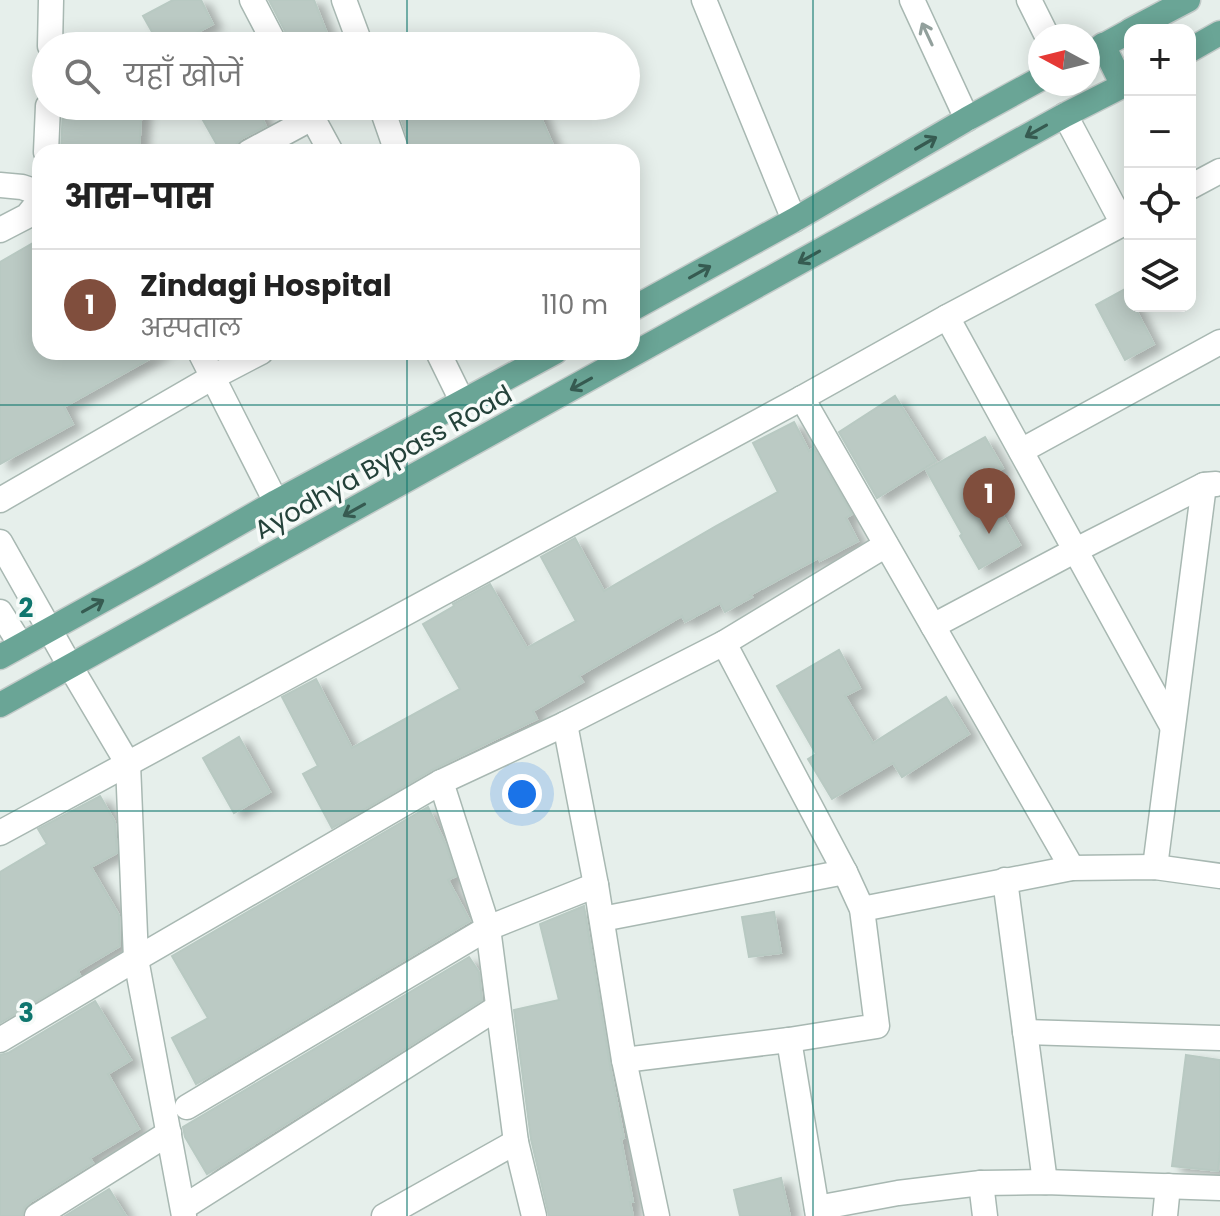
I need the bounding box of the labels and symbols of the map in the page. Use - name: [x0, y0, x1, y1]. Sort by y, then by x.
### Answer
- one-way arrow: [919, 22, 934, 47]
- north arrow: [1028, 24, 1100, 96]
- one-way arrow: [1025, 123, 1048, 139]
- one-way arrow: [914, 135, 937, 151]
- one-way arrow: [797, 250, 821, 265]
- one-way arrow: [688, 264, 712, 279]
- street label: Ayodhya Bypass Road: [248, 376, 518, 548]
- one-way arrow: [570, 376, 594, 392]
- pin: 1: [963, 468, 1015, 534]
- one-way arrow: [343, 502, 366, 518]
- text: 2: [19, 590, 34, 626]
- one-way arrow: [81, 598, 104, 614]
- your location: [502, 774, 542, 814]
- text: 3: [18, 995, 34, 1031]

